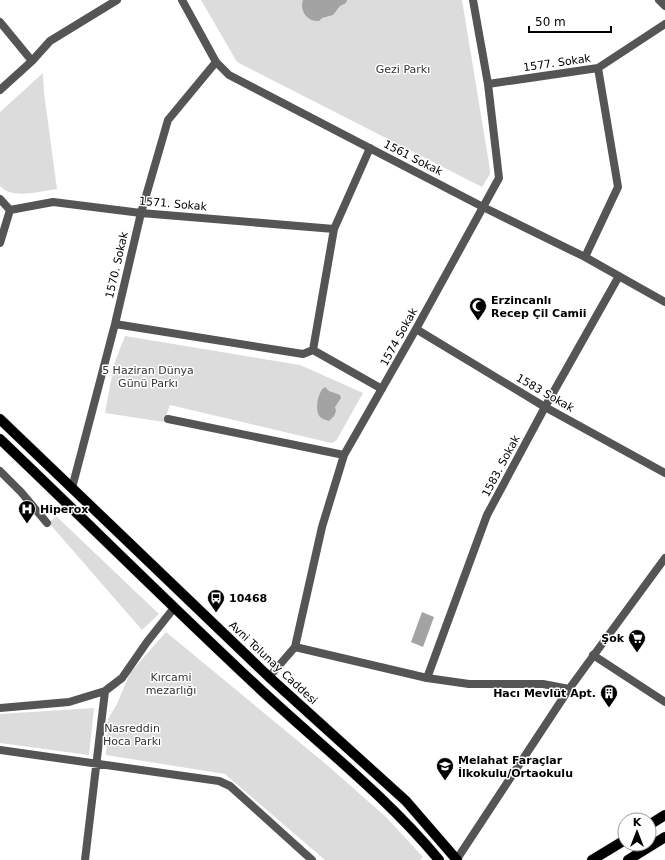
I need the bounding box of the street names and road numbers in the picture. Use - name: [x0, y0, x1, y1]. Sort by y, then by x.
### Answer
- street label: 1577. Sokak: [522, 52, 592, 74]
- street label: 1561 Sokak: [381, 138, 445, 179]
- street label: 1571. Sokak: [139, 195, 208, 213]
- street label: 1570. Sokak: [103, 230, 131, 300]
- street label: 1574 Sokak: [378, 305, 421, 368]
- street label: 1583 Sokak: [514, 371, 577, 415]
- street label: 1583. Sokak: [479, 432, 523, 499]
- street label: Avni Tolunay Caddesi: [226, 619, 320, 707]

